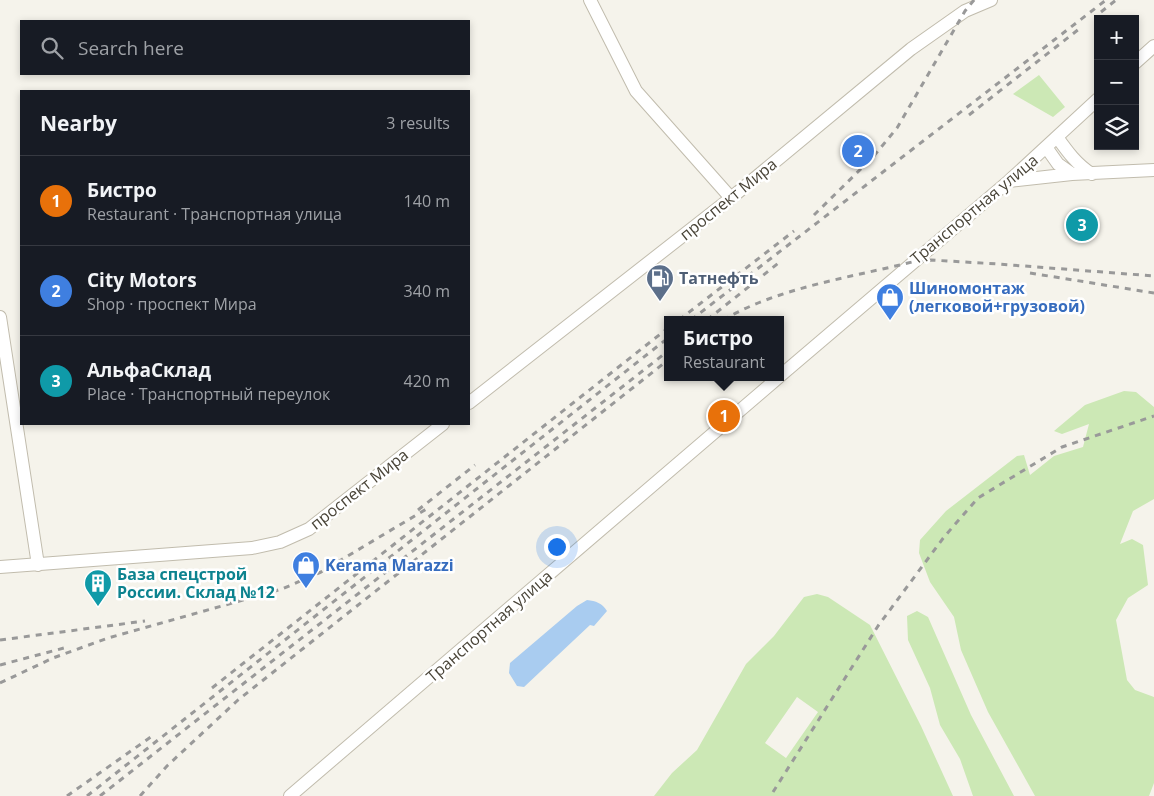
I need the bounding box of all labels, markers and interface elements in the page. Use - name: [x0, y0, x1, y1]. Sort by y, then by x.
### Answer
- map controls: [1094, 15, 1139, 150]
- button: +: [1094, 15, 1139, 60]
- search box: [20, 20, 470, 75]
- icon: search: [38, 34, 66, 62]
- text: Search here: [78, 35, 184, 61]
- button: −: [1094, 60, 1139, 105]
- button: layers: [1094, 105, 1139, 150]
- text: Nearby: [40, 109, 117, 137]
- text: 3 results: [386, 112, 450, 134]
- pin: 2: [842, 132, 874, 170]
- street label: Транспортная улица: [905, 149, 1043, 269]
- street label: проспект Мира: [675, 153, 781, 245]
- text: Бистро: [87, 177, 157, 203]
- text: 1: [51, 190, 61, 212]
- text: 140 m: [404, 190, 450, 212]
- text: Restaurant · Транспортная улица: [87, 203, 342, 225]
- pin: 3: [1066, 206, 1098, 244]
- fuel station icon: Татнефть: [645, 263, 675, 302]
- text: City Motors: [87, 267, 197, 293]
- place label: Татнефть: [679, 267, 759, 289]
- place label: Шиномонтаж (легковой+грузовой): [909, 277, 1085, 317]
- text: 2: [51, 280, 61, 302]
- text: 340 m: [404, 280, 450, 302]
- shop icon: Шиномонтаж (легковой+грузовой): [875, 282, 905, 321]
- text: Shop · проспект Мира: [87, 293, 257, 315]
- popup: [664, 316, 784, 381]
- text: Бистро: [683, 325, 753, 351]
- text: Restaurant: [683, 351, 765, 373]
- text: АльфаСклад: [87, 357, 211, 383]
- text: 3: [51, 370, 61, 392]
- text: 420 m: [404, 370, 450, 392]
- text: Place · Транспортный переулок: [87, 383, 330, 405]
- pin: 1: [708, 397, 740, 435]
- street label: проспект Мира: [305, 444, 413, 534]
- your location: [544, 534, 570, 560]
- shop icon: Kerama Marazzi: [291, 550, 321, 589]
- place label: Kerama Marazzi: [325, 554, 454, 576]
- place label: База спецстрой России. Склад №12: [117, 563, 275, 603]
- street label: Транспортная улица: [421, 565, 557, 687]
- building icon: База спецстрой России. Склад №12: [83, 568, 113, 607]

